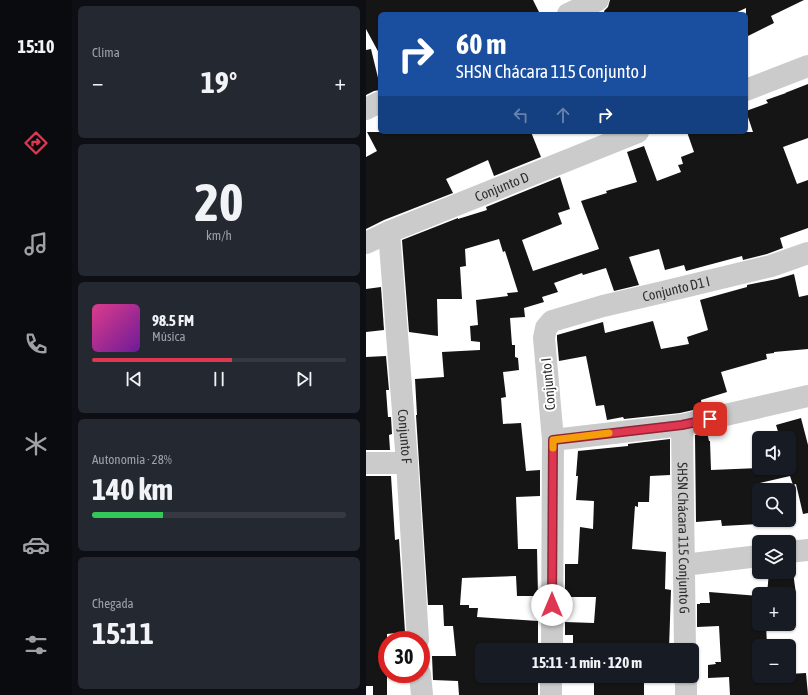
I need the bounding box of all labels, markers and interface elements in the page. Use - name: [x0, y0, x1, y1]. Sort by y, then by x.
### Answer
- icon: right: [390, 28, 442, 80]
- text: 60 m: [456, 28, 506, 60]
- text: 15:10: [17, 36, 55, 57]
- text: Clima: [92, 45, 120, 60]
- text: SHSN Chácara 115 Conjunto J: [456, 61, 647, 82]
- text: 19°: [201, 65, 237, 99]
- text: −: [92, 69, 103, 95]
- text: +: [335, 69, 346, 95]
- icon: left: [510, 104, 532, 126]
- icon: ahead: [552, 104, 574, 126]
- icon: right: [594, 104, 616, 126]
- icon: directions: [22, 129, 50, 157]
- street label: Conjunto D: [472, 169, 531, 205]
- text: 20: [195, 172, 243, 232]
- text: km/h: [206, 228, 232, 243]
- icon: music: [22, 230, 50, 258]
- street label: Conjunto D1 I: [641, 273, 711, 305]
- text: 98.5 FM: [152, 312, 194, 329]
- text: Música: [152, 329, 185, 344]
- icon: phone: [22, 330, 50, 358]
- street label: Conjunto I: [538, 357, 558, 411]
- icon: previous: [123, 368, 145, 390]
- icon: pause: [208, 368, 230, 390]
- icon: next: [293, 368, 315, 390]
- pin: [693, 402, 727, 436]
- icon: arrive: [699, 408, 721, 430]
- street label: Conjunto F: [395, 409, 415, 465]
- icon: climate: [22, 430, 50, 458]
- map controls: [752, 431, 796, 683]
- button: sound: [752, 431, 796, 475]
- text: Autonomia · 28%: [92, 452, 172, 467]
- street label: SHSN Chácara 115 Conjunto G: [674, 462, 693, 614]
- text: 140 km: [92, 472, 173, 506]
- button: search: [752, 483, 796, 527]
- icon: car: [22, 531, 50, 559]
- button: layers: [752, 535, 796, 579]
- position arrow: [531, 584, 573, 626]
- button: +: [752, 587, 796, 631]
- text: Chegada: [92, 596, 134, 611]
- text: 15:11: [92, 616, 154, 650]
- icon: filters: [22, 631, 50, 659]
- speed limit sign: 30: [378, 631, 430, 683]
- button: −: [752, 639, 796, 683]
- text: 15:11 · 1 min · 120 m: [532, 654, 642, 671]

